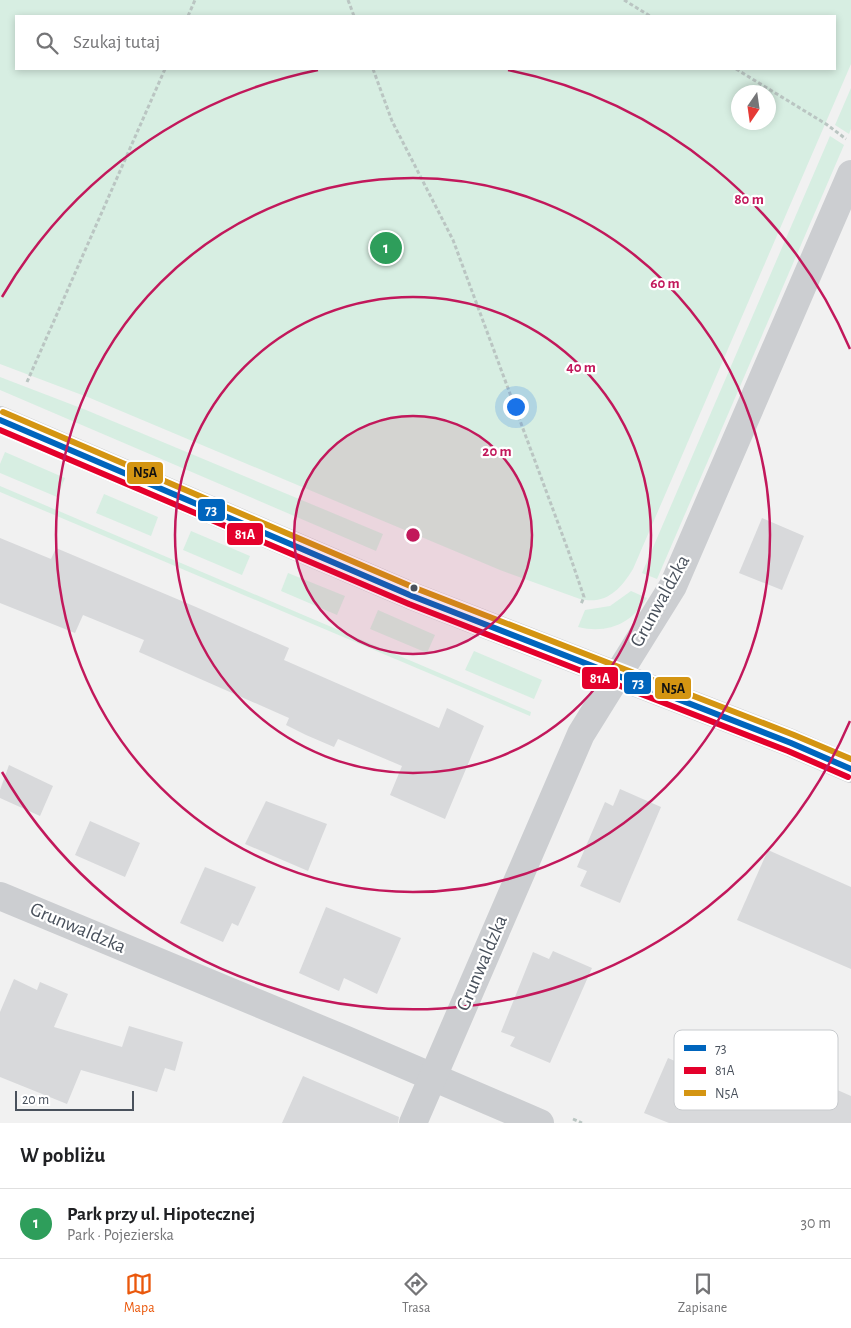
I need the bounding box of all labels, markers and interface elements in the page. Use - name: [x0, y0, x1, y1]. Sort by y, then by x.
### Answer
- search box: [15, 15, 836, 70]
- icon: search: [33, 29, 61, 57]
- text: Szukaj tutaj: [73, 33, 160, 52]
- north arrow: [731, 85, 776, 130]
- text: 80 m: [734, 192, 764, 207]
- pin: 1: [370, 229, 402, 267]
- text: 60 m: [650, 276, 680, 291]
- text: 40 m: [566, 360, 596, 375]
- your location: [503, 394, 529, 420]
- text: 20 m: [482, 444, 512, 459]
- line badge: N5A: [126, 461, 164, 485]
- text: N5A: [133, 466, 158, 480]
- line badge: 73: [197, 498, 226, 522]
- text: 73: [205, 504, 217, 518]
- line badge: 81A: [226, 522, 264, 546]
- centre of rings: [404, 526, 422, 544]
- text: 81A: [235, 528, 256, 542]
- street label: Grunwaldzka: [627, 552, 693, 650]
- unlabelled marker: [409, 583, 419, 593]
- line badge: 81A: [581, 666, 619, 690]
- line badge: 73: [623, 671, 652, 695]
- text: 81A: [590, 672, 611, 686]
- line badge: N5A: [654, 676, 692, 700]
- text: 73: [632, 677, 644, 691]
- text: N5A: [661, 682, 686, 696]
- street label: Grunwaldzka: [27, 899, 129, 957]
- street label: Grunwaldzka: [453, 912, 511, 1014]
- legend: [674, 1030, 838, 1110]
- text: 73: [715, 1042, 727, 1056]
- text: 81A: [715, 1064, 735, 1078]
- text: N5A: [715, 1087, 739, 1101]
- scale bar: [15, 1088, 134, 1111]
- text: 20 m: [22, 1093, 49, 1107]
- text: W pobliżu: [20, 1145, 105, 1166]
- text: Park przy ul. Hipotecznej: [67, 1205, 255, 1224]
- text: 1: [33, 1215, 39, 1231]
- text: 30 m: [801, 1215, 831, 1231]
- text: Park · Pojezierska: [67, 1227, 174, 1243]
- tab: Mapa: [124, 1270, 155, 1317]
- tab: Trasa: [402, 1270, 430, 1317]
- tab: Zapisane: [678, 1270, 727, 1317]

